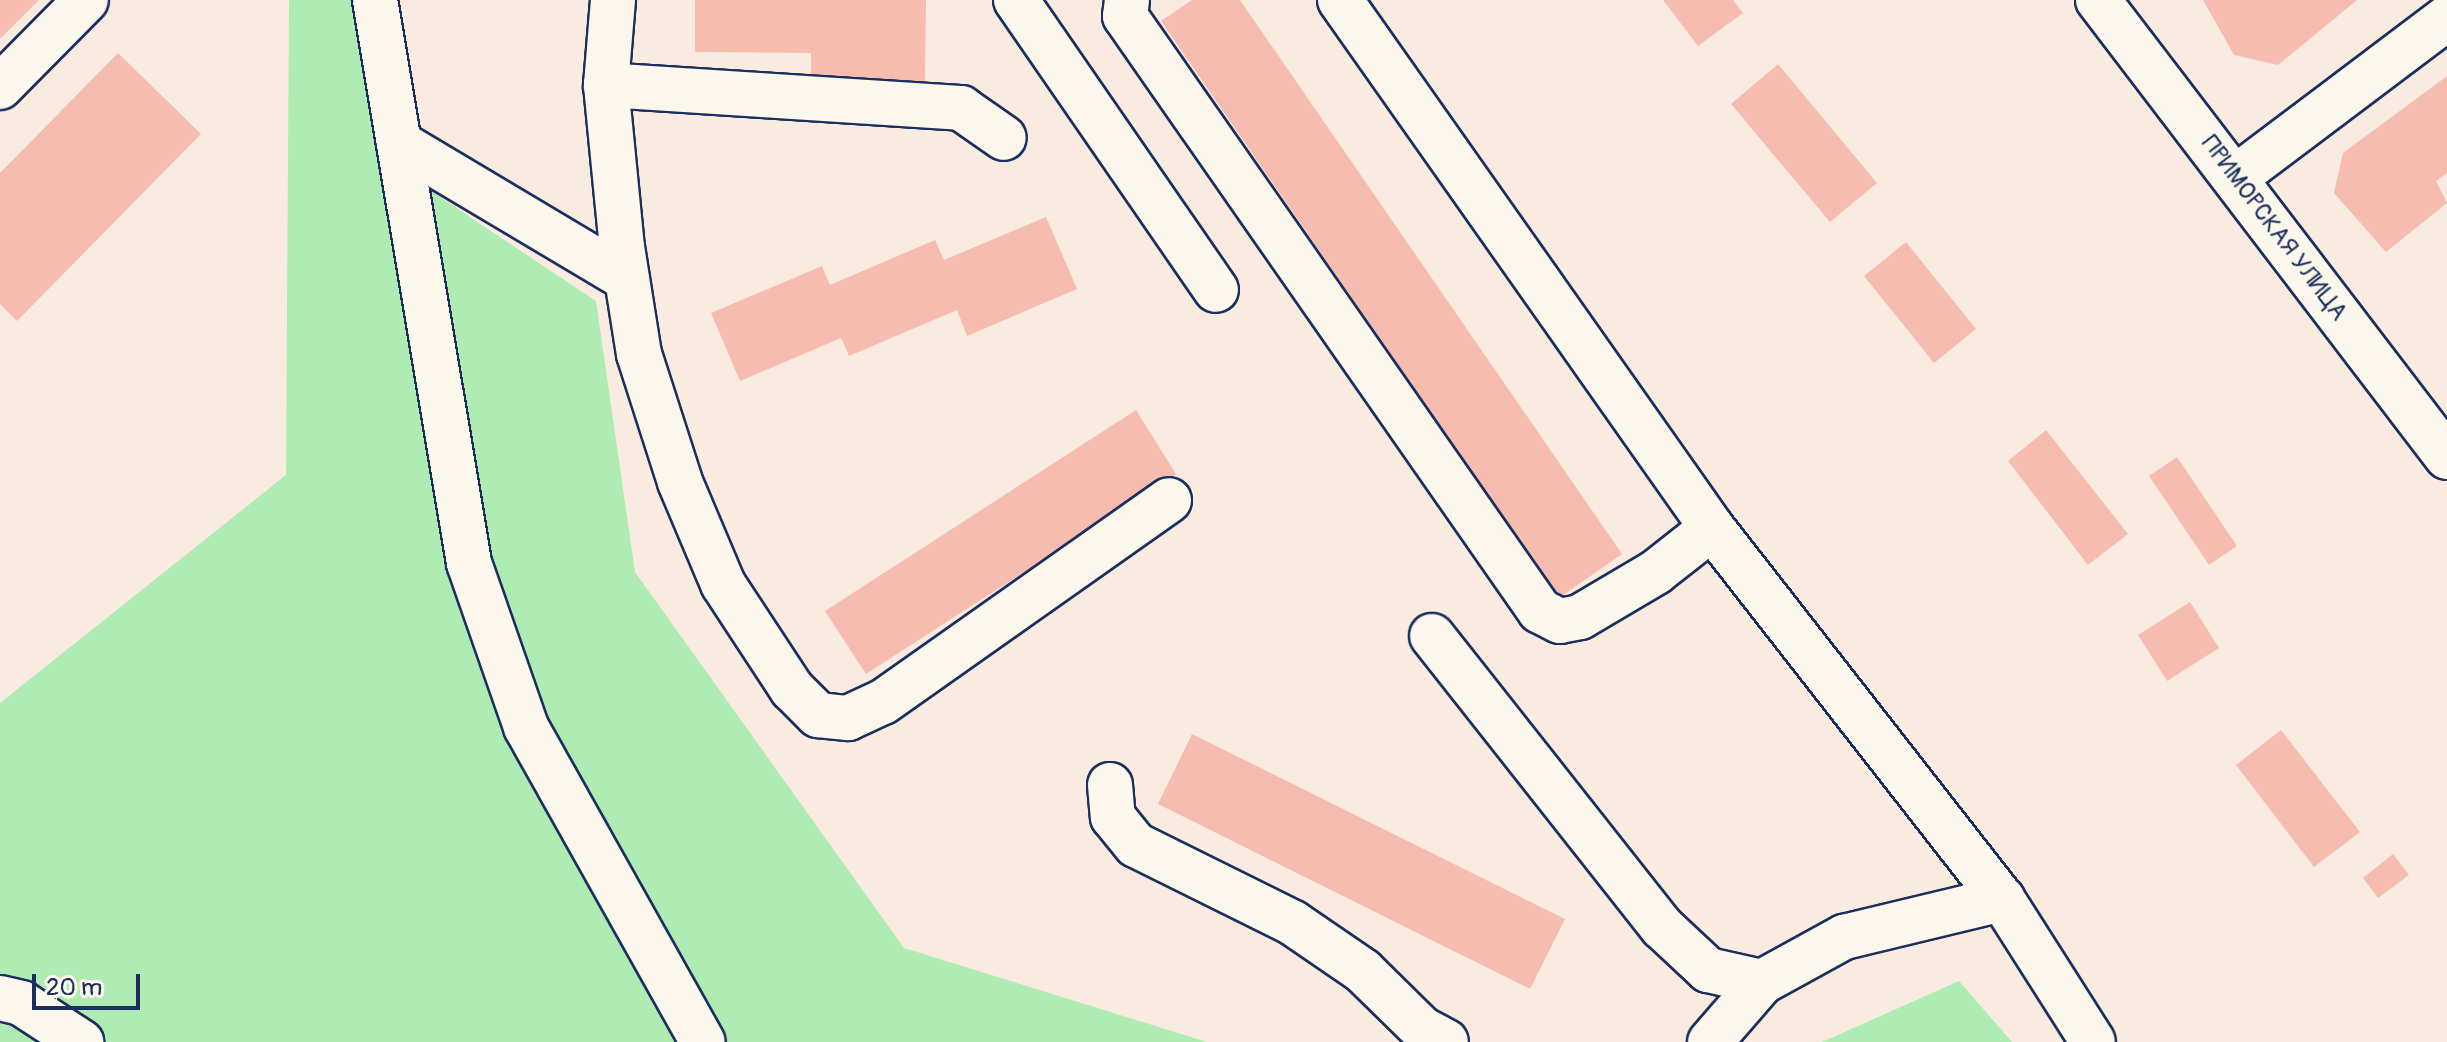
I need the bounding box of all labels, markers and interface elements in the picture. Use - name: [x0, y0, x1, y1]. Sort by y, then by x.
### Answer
- street label: ПРИМОРСКАЯ УЛИЦА: [2195, 130, 2353, 326]
- scale bar: [36, 958, 144, 1008]
- text: 20 m: [46, 973, 102, 1002]

